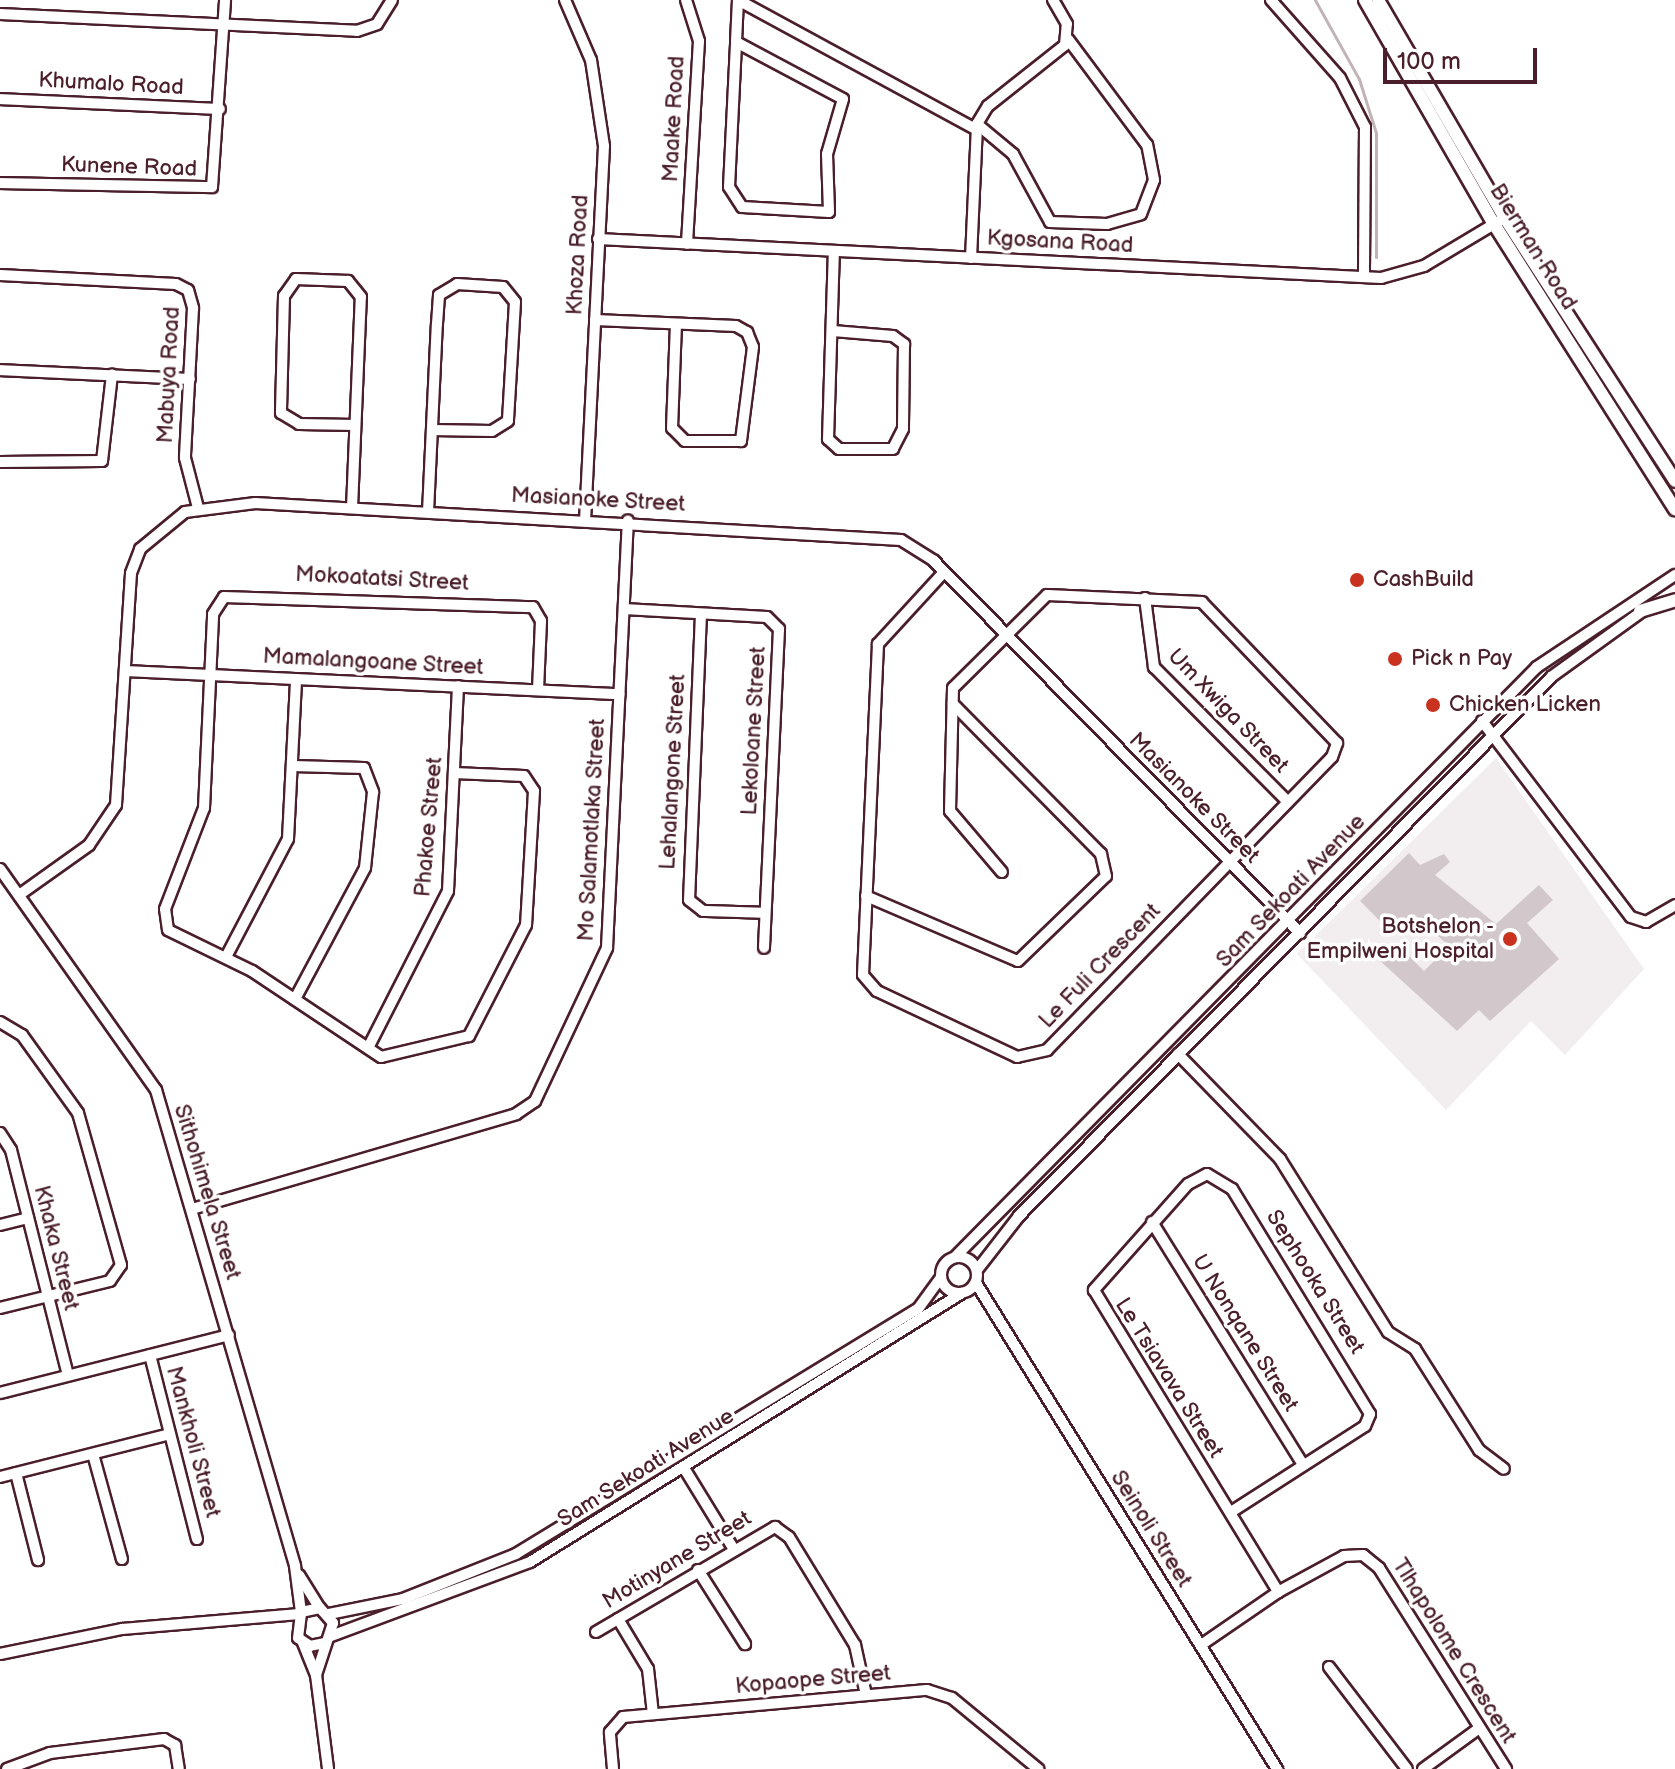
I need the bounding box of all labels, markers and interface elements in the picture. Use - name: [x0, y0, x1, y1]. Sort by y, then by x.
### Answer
- scale bar: [1387, 32, 1541, 82]
- text: 100 m: [1397, 47, 1461, 76]
- street label: Maake Road: [658, 55, 690, 183]
- street label: Khumalo Road: [38, 67, 184, 101]
- street label: Kunene Road: [61, 151, 197, 183]
- street label: Bierman Road: [1484, 179, 1582, 315]
- street label: Khoza Road: [562, 194, 594, 316]
- street label: Kgosana Road: [986, 225, 1134, 259]
- street label: Mabuya Road: [152, 306, 186, 444]
- street label: Masianoke Street: [510, 482, 686, 518]
- street label: Mokoatatsi Street: [294, 561, 470, 597]
- place label: CashBuild: [1373, 567, 1474, 593]
- marker: CashBuild: [1348, 571, 1366, 589]
- street label: Mamalangoane Street: [262, 643, 484, 681]
- street label: Um Xwiga Street: [1161, 643, 1295, 779]
- street label: Lekoloane Street: [736, 646, 772, 816]
- place label: Pick n Pay: [1411, 646, 1512, 672]
- marker: Pick n Pay: [1386, 650, 1404, 668]
- street label: Lehalangone Street: [655, 673, 691, 871]
- place label: Chicken Licken: [1449, 692, 1601, 718]
- marker: Chicken Licken: [1424, 696, 1442, 714]
- street label: Mo Salamotlaka Street: [573, 717, 611, 943]
- street label: Masianoke Street: [1123, 727, 1265, 869]
- street label: Phakoe Street: [410, 756, 448, 898]
- street label: Sam Sekoati Avenue: [1211, 809, 1371, 973]
- street label: Le Fuli Crescent: [1034, 898, 1166, 1034]
- place label: Botshelon - Empilweni Hospital: [1307, 913, 1494, 964]
- marker: Botshelon - Empilweni Hospital: [1501, 930, 1519, 948]
- street label: Sithohimela Street: [168, 1101, 246, 1283]
- street label: Khaka Street: [28, 1183, 84, 1313]
- street label: Sephooka Street: [1260, 1205, 1370, 1359]
- street label: U Nonqane Street: [1186, 1249, 1304, 1417]
- street label: Le Tsiavava Street: [1109, 1293, 1229, 1463]
- street label: Mankholi Street: [160, 1363, 226, 1521]
- street label: Sam Sekoati Avenue: [553, 1403, 739, 1533]
- street label: Seinoli Street: [1105, 1466, 1197, 1592]
- street label: Motinyane Street: [598, 1505, 756, 1615]
- street label: Tlhapolome Crescent: [1386, 1554, 1522, 1748]
- street label: Kopaope Street: [734, 1660, 892, 1700]

